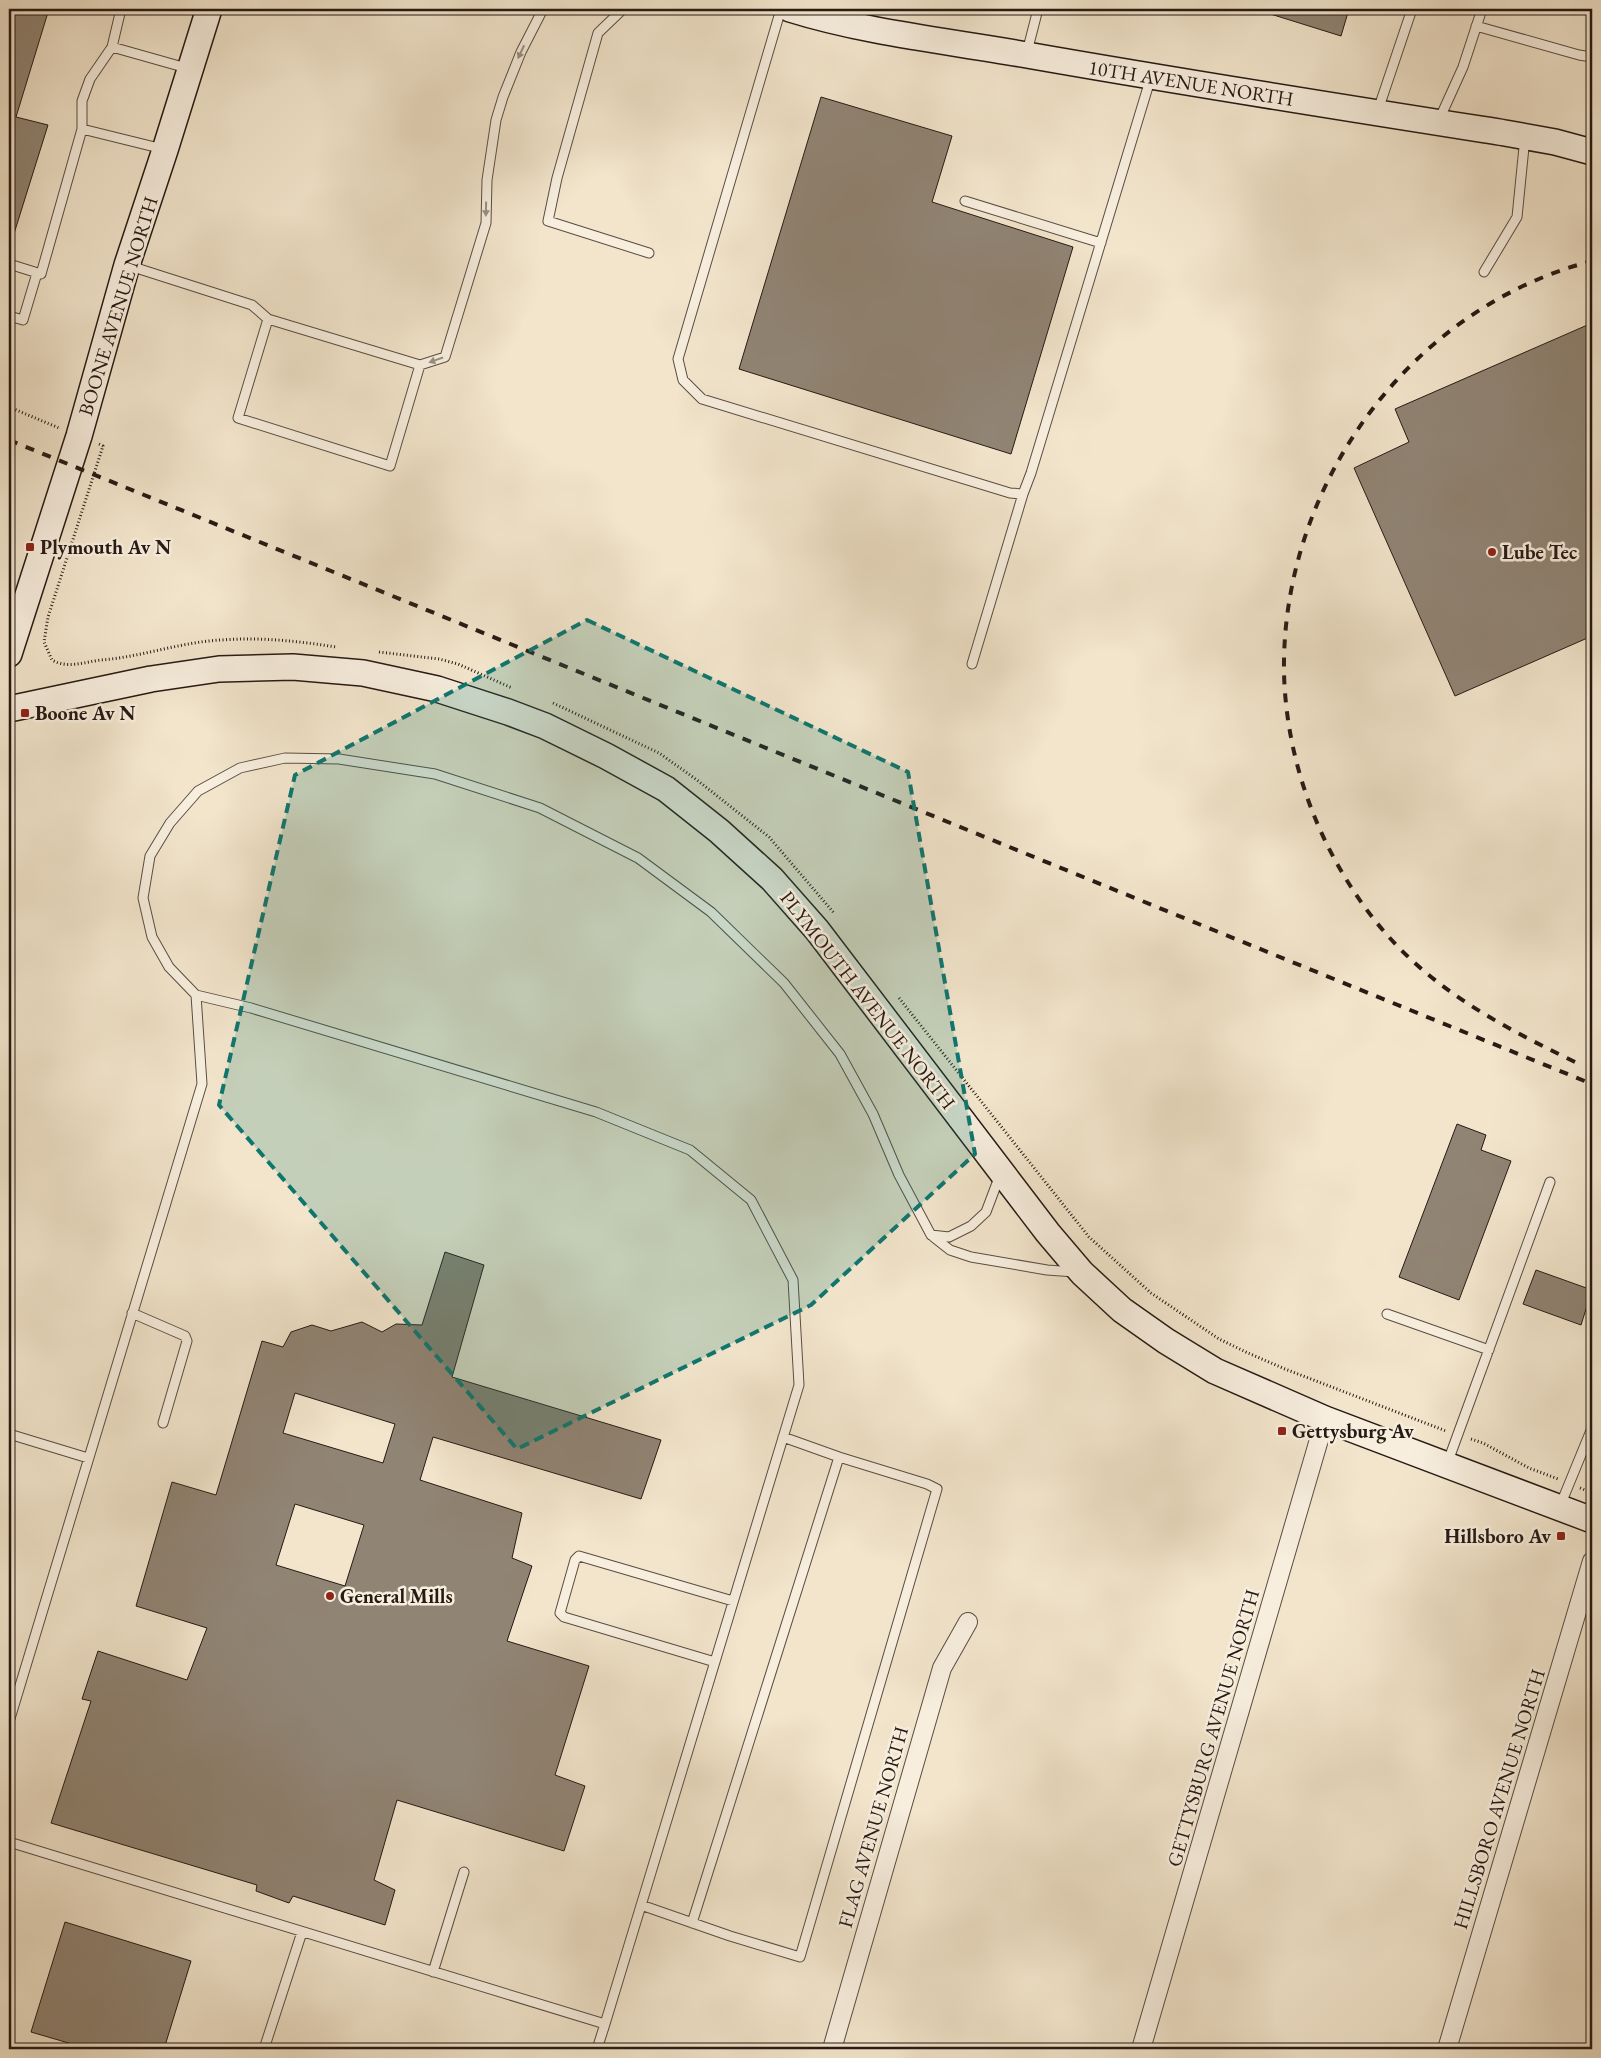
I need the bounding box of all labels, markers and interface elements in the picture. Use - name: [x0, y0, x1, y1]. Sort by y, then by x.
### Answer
- one-way arrow: [517, 45, 525, 59]
- street label: 10TH AVENUE NORTH: [1087, 54, 1295, 112]
- street label: BOONE AVENUE NORTH: [72, 193, 164, 419]
- one-way arrow: [482, 202, 490, 218]
- one-way arrow: [429, 357, 444, 364]
- place label: Plymouth Av N: [40, 534, 171, 560]
- place label: Lube Tec: [1502, 539, 1577, 565]
- marker: Plymouth Av N: [24, 541, 36, 553]
- marker: Lube Tec: [1486, 546, 1498, 558]
- place label: Boone Av N: [35, 700, 135, 726]
- marker: Boone Av N: [19, 707, 31, 719]
- street label: PLYMOUTH AVENUE NORTH: [774, 885, 962, 1115]
- place label: Gettysburg Av: [1292, 1418, 1414, 1444]
- marker: Gettysburg Av: [1276, 1425, 1288, 1437]
- place label: Hillsboro Av: [1444, 1523, 1551, 1549]
- marker: Hillsboro Av: [1555, 1530, 1567, 1542]
- place label: General Mills: [340, 1583, 453, 1609]
- street label: GETTYSBURG AVENUE NORTH: [1161, 1586, 1265, 1870]
- marker: General Mills: [324, 1590, 336, 1602]
- street label: HILLSBORO AVENUE NORTH: [1447, 1666, 1551, 1932]
- street label: FLAG AVENUE NORTH: [832, 1723, 914, 1931]

